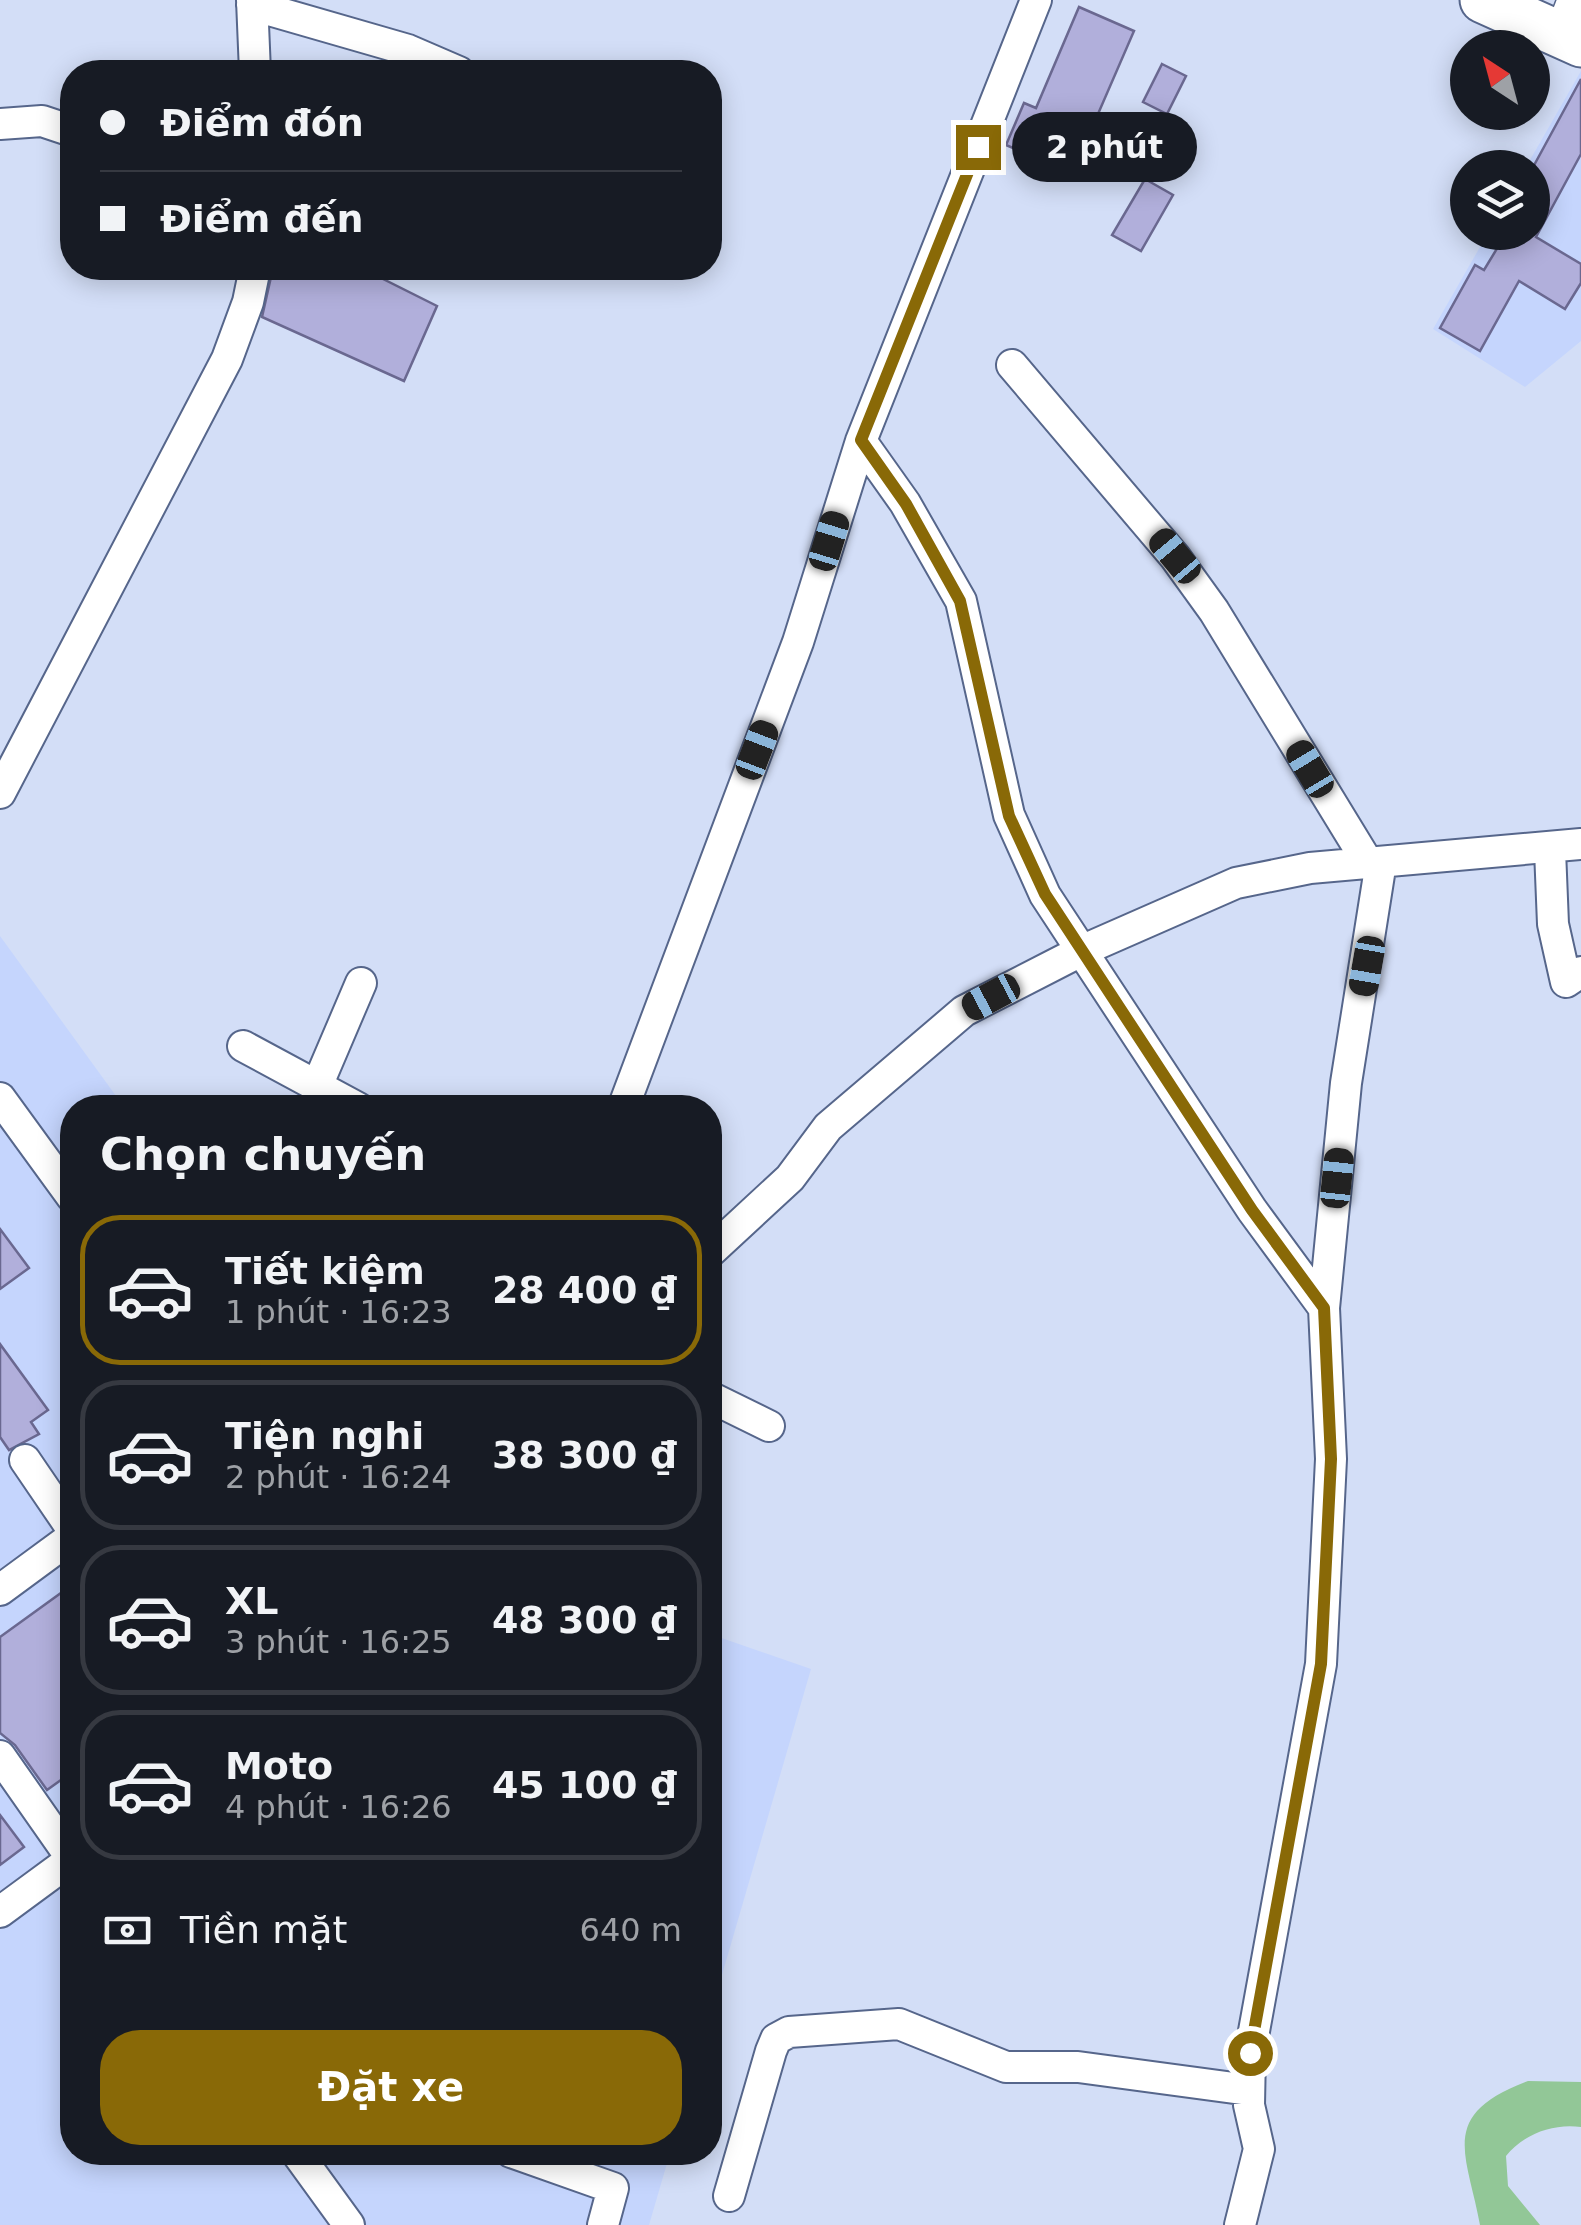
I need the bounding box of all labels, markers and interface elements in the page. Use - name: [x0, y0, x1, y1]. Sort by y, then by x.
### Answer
- north arrow: [1450, 30, 1550, 130]
- map controls: [1450, 30, 1550, 250]
- text: Điểm đón: [160, 101, 364, 145]
- callout: 2 phút: [1013, 112, 1198, 182]
- route end: [956, 125, 1001, 170]
- text: 2 phút: [1046, 128, 1163, 166]
- button: layers: [1450, 150, 1550, 250]
- text: Điểm đến: [160, 197, 364, 241]
- car: [806, 508, 852, 574]
- car: [1144, 523, 1206, 589]
- car: [732, 717, 782, 783]
- car: [1282, 736, 1338, 802]
- car: [1347, 934, 1387, 998]
- car: [957, 970, 1025, 1024]
- text: Chọn chuyến: [100, 1128, 426, 1181]
- car: [1319, 1147, 1355, 1209]
- icon: car: [105, 1245, 195, 1335]
- text: Tiết kiệm: [225, 1249, 425, 1293]
- text: 28 400 ₫: [492, 1268, 677, 1312]
- text: 1 phút · 16:23: [225, 1293, 452, 1331]
- icon: car: [105, 1410, 195, 1500]
- text: Tiện nghi: [225, 1414, 424, 1458]
- text: 38 300 ₫: [492, 1433, 677, 1477]
- text: 2 phút · 16:24: [225, 1458, 452, 1496]
- icon: car: [105, 1575, 195, 1665]
- text: XL: [225, 1579, 279, 1623]
- text: 48 300 ₫: [492, 1598, 677, 1642]
- text: 3 phút · 16:25: [225, 1623, 452, 1661]
- icon: car: [105, 1740, 195, 1830]
- text: Moto: [225, 1744, 333, 1788]
- text: 45 100 ₫: [492, 1763, 677, 1807]
- text: 4 phút · 16:26: [225, 1788, 452, 1826]
- icon: cash: [100, 1903, 155, 1958]
- text: Tiền mặt: [180, 1908, 347, 1952]
- text: 640 m: [580, 1911, 682, 1949]
- button: Đặt xe: [100, 2030, 682, 2145]
- route start: [1228, 2031, 1273, 2076]

